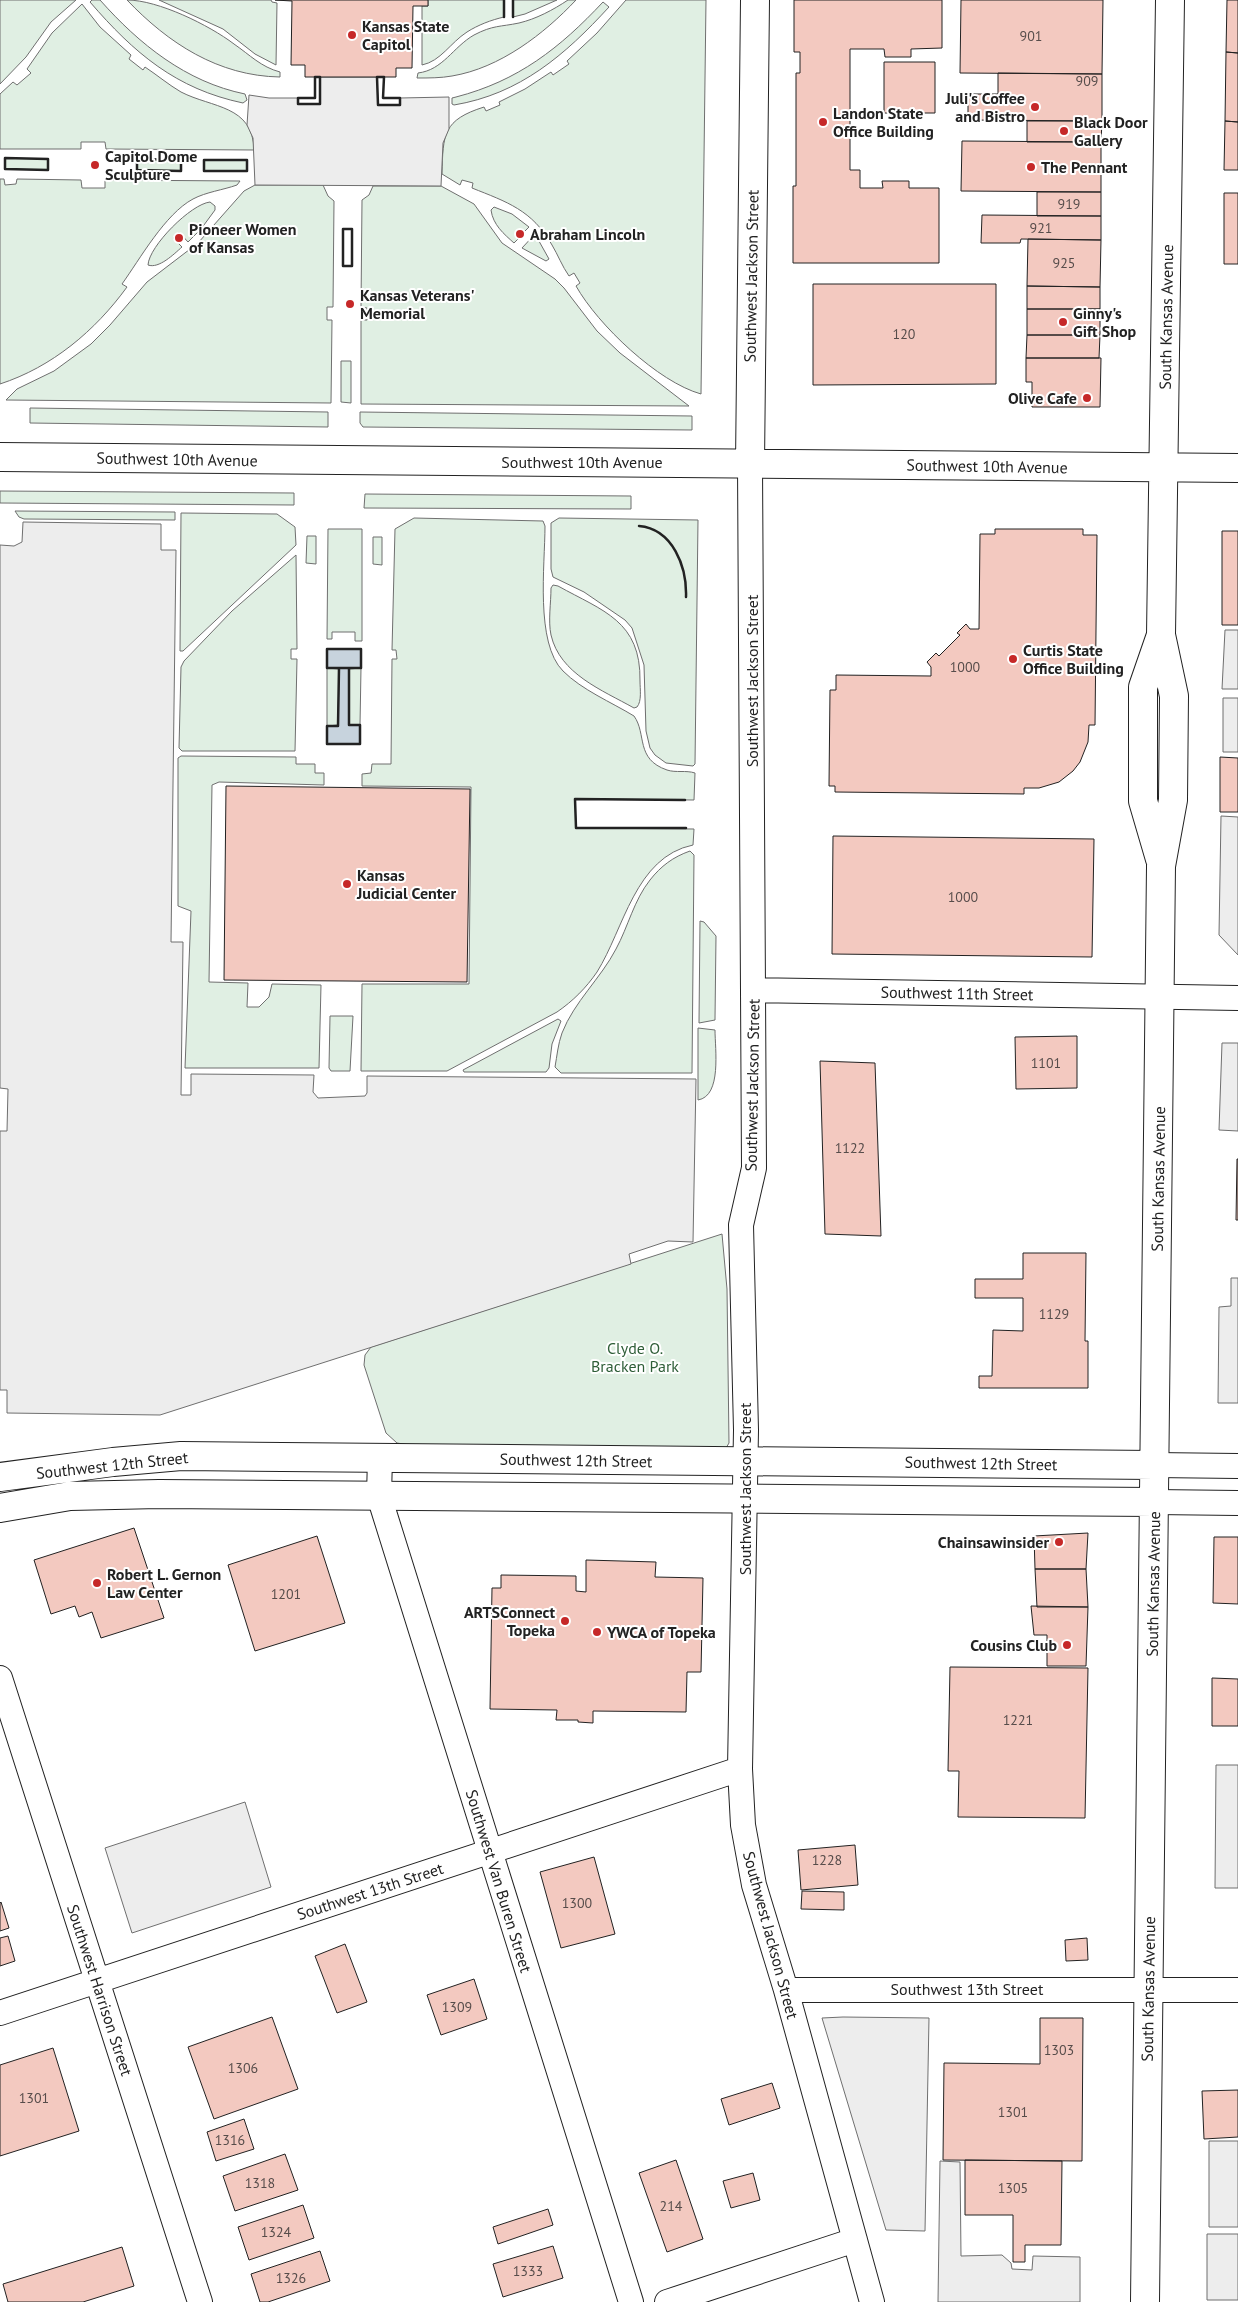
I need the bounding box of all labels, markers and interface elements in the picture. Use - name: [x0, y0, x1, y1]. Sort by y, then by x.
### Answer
- place label: Kansas State Capitol: [362, 16, 449, 54]
- house number: 901: [1020, 27, 1042, 45]
- marker: Kansas State Capitol: [346, 29, 358, 41]
- house number: 909: [1076, 72, 1098, 90]
- place label: Juli's Coffee and Bistro: [944, 88, 1025, 126]
- marker: Juli's Coffee and Bistro: [1029, 101, 1041, 113]
- place label: Landon State Office Building: [833, 103, 934, 141]
- place label: Black Door Gallery: [1074, 112, 1148, 150]
- marker: Landon State Office Building: [817, 116, 829, 128]
- marker: Black Door Gallery: [1058, 125, 1070, 137]
- place label: Capitol Dome Sculpture: [105, 146, 197, 184]
- place label: The Pennant: [1041, 157, 1128, 177]
- marker: Capitol Dome Sculpture: [89, 159, 101, 171]
- marker: The Pennant: [1025, 161, 1037, 173]
- street label: Southwest Jackson Street: [739, 189, 763, 363]
- house number: 919: [1058, 195, 1080, 213]
- place label: Pioneer Women of Kansas: [189, 219, 296, 257]
- house number: 921: [1030, 219, 1052, 237]
- place label: Abraham Lincoln: [530, 224, 645, 244]
- marker: Abraham Lincoln: [514, 228, 526, 240]
- marker: Pioneer Women of Kansas: [173, 232, 185, 244]
- street label: South Kansas Avenue: [1155, 244, 1177, 390]
- house number: 925: [1053, 254, 1075, 272]
- place label: Kansas Veterans' Memorial: [360, 285, 475, 323]
- marker: Kansas Veterans' Memorial: [344, 298, 356, 310]
- place label: Ginny's Gift Shop: [1073, 303, 1136, 341]
- marker: Ginny's Gift Shop: [1057, 316, 1069, 328]
- house number: 120: [893, 325, 916, 343]
- place label: Olive Cafe: [1008, 388, 1077, 408]
- marker: Olive Cafe: [1081, 392, 1093, 404]
- street label: Southwest 10th Avenue: [96, 448, 258, 470]
- street label: Southwest 10th Avenue: [501, 452, 663, 472]
- street label: Southwest 10th Avenue: [906, 455, 1068, 477]
- street label: Southwest Jackson Street: [742, 594, 762, 767]
- place label: Curtis State Office Building: [1023, 640, 1124, 678]
- marker: Curtis State Office Building: [1007, 653, 1019, 665]
- house number: 1000: [950, 658, 981, 676]
- place label: Kansas Judicial Center: [356, 865, 456, 903]
- marker: Kansas Judicial Center: [341, 878, 353, 890]
- house number: 1000: [948, 888, 979, 906]
- street label: Southwest 11th Street: [880, 982, 1034, 1004]
- street label: Southwest Jackson Street: [740, 998, 764, 1172]
- house number: 1101: [1031, 1054, 1061, 1072]
- street label: South Kansas Avenue: [1147, 1106, 1169, 1252]
- house number: 1122: [835, 1139, 865, 1157]
- house number: 1129: [1039, 1305, 1069, 1323]
- park label: Clyde O. Bracken Park: [591, 1338, 679, 1376]
- street label: Southwest Jackson Street: [735, 1402, 755, 1575]
- street label: Southwest 12th Street: [35, 1447, 190, 1483]
- street label: Southwest 12th Street: [499, 1449, 653, 1471]
- street label: Southwest 12th Street: [904, 1452, 1058, 1474]
- street label: South Kansas Avenue: [1142, 1511, 1164, 1657]
- place label: Chainsawinsider: [938, 1532, 1049, 1552]
- marker: Chainsawinsider: [1053, 1536, 1065, 1548]
- place label: Robert L. Gernon Law Center: [107, 1564, 221, 1602]
- marker: Robert L. Gernon Law Center: [91, 1577, 103, 1589]
- house number: 1201: [271, 1585, 301, 1603]
- place label: ARTSConnect Topeka: [464, 1602, 555, 1640]
- marker: ARTSConnect Topeka: [559, 1615, 571, 1627]
- place label: YWCA of Topeka: [606, 1622, 716, 1642]
- marker: YWCA of Topeka: [591, 1626, 603, 1638]
- place label: Cousins Club: [970, 1635, 1057, 1655]
- marker: Cousins Club: [1061, 1639, 1073, 1651]
- house number: 1221: [1003, 1711, 1033, 1729]
- street label: Southwest Van Buren Street: [462, 1787, 537, 1975]
- street label: Southwest Jackson Street: [739, 1849, 803, 2022]
- house number: 1228: [812, 1851, 842, 1869]
- street label: Southwest 13th Street: [294, 1858, 446, 1924]
- house number: 1300: [562, 1894, 593, 1912]
- street label: Southwest Harrison Street: [63, 1902, 137, 2079]
- street label: South Kansas Avenue: [1137, 1916, 1159, 2062]
- street label: Southwest 13th Street: [891, 1979, 1044, 1999]
- house number: 1309: [442, 1998, 472, 2016]
- house number: 1303: [1044, 2041, 1074, 2059]
- house number: 1306: [228, 2059, 258, 2077]
- house number: 1301: [19, 2089, 49, 2107]
- house number: 1301: [998, 2103, 1028, 2121]
- house number: 1316: [215, 2131, 245, 2149]
- house number: 1318: [245, 2174, 275, 2192]
- house number: 1305: [998, 2179, 1028, 2197]
- house number: 214: [660, 2197, 683, 2215]
- house number: 1324: [261, 2223, 292, 2241]
- house number: 1333: [513, 2262, 543, 2280]
- house number: 1326: [276, 2269, 306, 2287]

